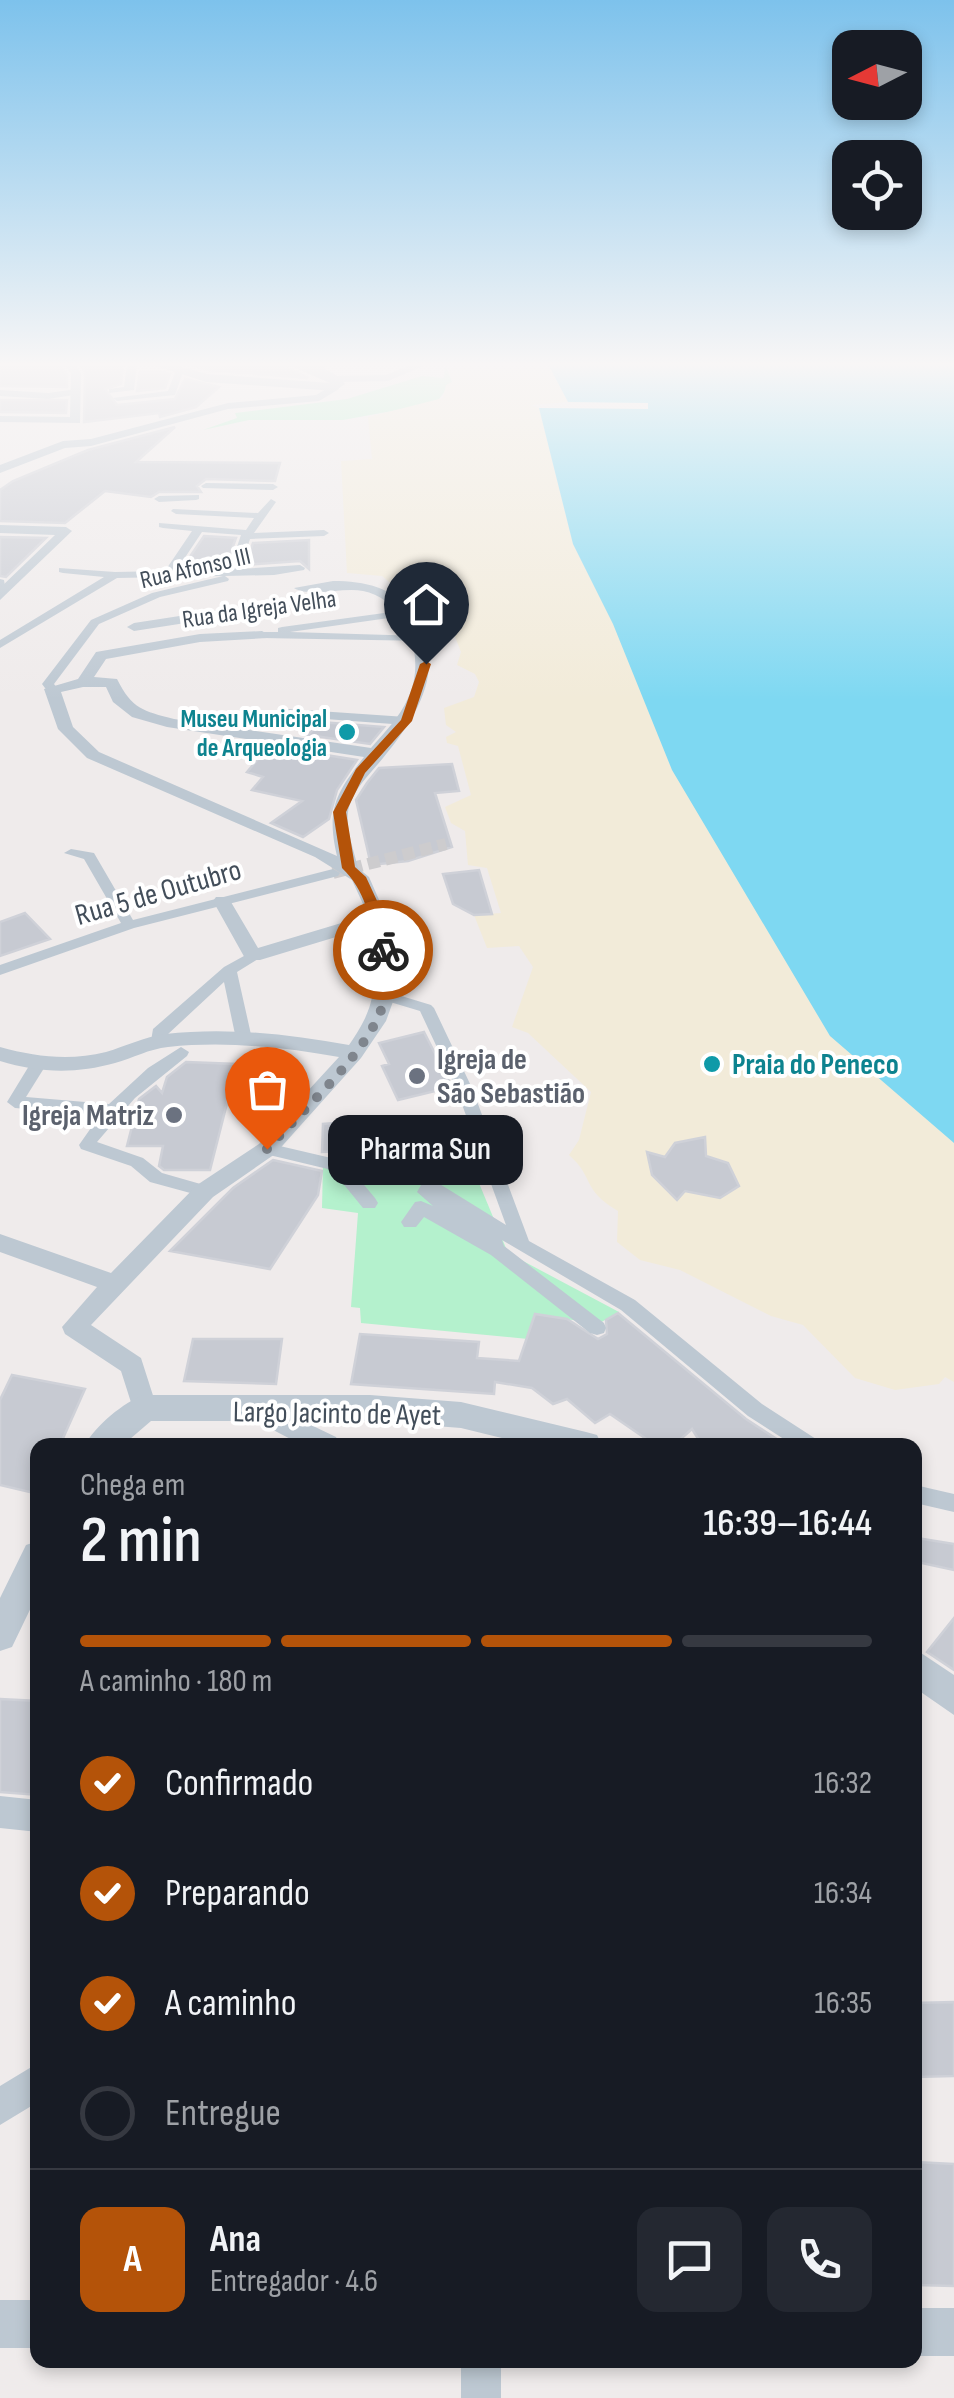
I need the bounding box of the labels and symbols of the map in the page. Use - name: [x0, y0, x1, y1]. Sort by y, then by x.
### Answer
- north arrow: [832, 30, 922, 120]
- street label: Rua Afonso III: [137, 541, 254, 596]
- pin: [384, 562, 469, 665]
- street label: Rua da Igreja Velha: [180, 583, 338, 636]
- place label: Museu Municipal de Arqueologia: [181, 704, 327, 764]
- marker: Museu Municipal de Arqueologia: [336, 721, 358, 743]
- street label: Rua 5 de Outubro: [71, 852, 245, 934]
- courier: [333, 900, 433, 1000]
- place label: Igreja de São Sebastião: [437, 1042, 585, 1112]
- pin: [225, 1047, 310, 1150]
- place label: Praia do Peneco: [732, 1047, 899, 1083]
- marker: Praia do Peneco: [701, 1053, 723, 1075]
- marker: Igreja de São Sebastião: [406, 1065, 428, 1087]
- place label: Igreja Matriz: [22, 1098, 154, 1134]
- marker: Igreja Matriz: [163, 1104, 185, 1126]
- callout: Pharma Sun: [327, 1114, 522, 1184]
- street label: Largo Jacinto de Ayet: [233, 1394, 441, 1434]

